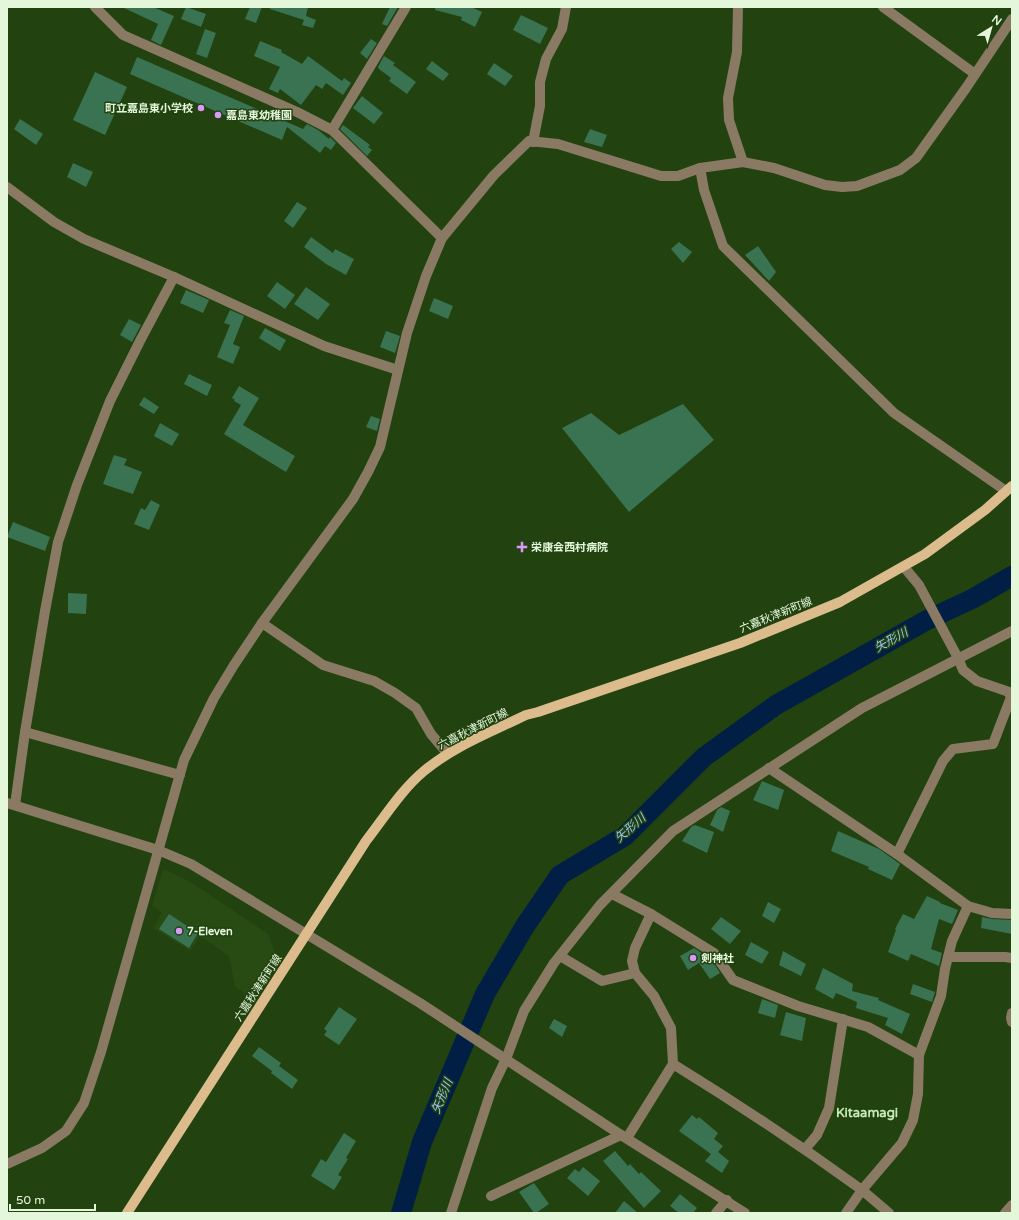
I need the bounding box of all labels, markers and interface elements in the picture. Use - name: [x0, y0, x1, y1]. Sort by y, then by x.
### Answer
- north arrow: [971, 8, 1011, 48]
- text: N: [989, 13, 1004, 28]
- place label: 町立嘉島東小学校: [105, 102, 193, 115]
- marker: 町立嘉島東小学校: [196, 103, 206, 113]
- place label: 嘉島東幼稚園: [226, 109, 292, 122]
- marker: 嘉島東幼稚園: [213, 110, 223, 120]
- marker: 栄康会西村病院: [516, 541, 528, 553]
- place label: 栄康会西村病院: [531, 541, 608, 554]
- street label: 六嘉秋津新町線: [738, 595, 814, 635]
- water label: 矢形川: [872, 624, 912, 655]
- street label: 六嘉秋津新町線: [436, 706, 510, 752]
- water label: 矢形川: [612, 810, 650, 845]
- place label: 7-Eleven: [187, 925, 233, 938]
- marker: 7-Eleven: [174, 926, 184, 936]
- street label: 六嘉秋津新町線: [232, 952, 284, 1024]
- place label: 剣神社: [701, 952, 734, 965]
- marker: 剣神社: [688, 953, 698, 963]
- water label: 矢形川: [429, 1075, 456, 1115]
- district label: Kitaamagi: [836, 1105, 898, 1121]
- scale bar: [10, 1186, 95, 1212]
- text: 50 m: [16, 1193, 45, 1207]

